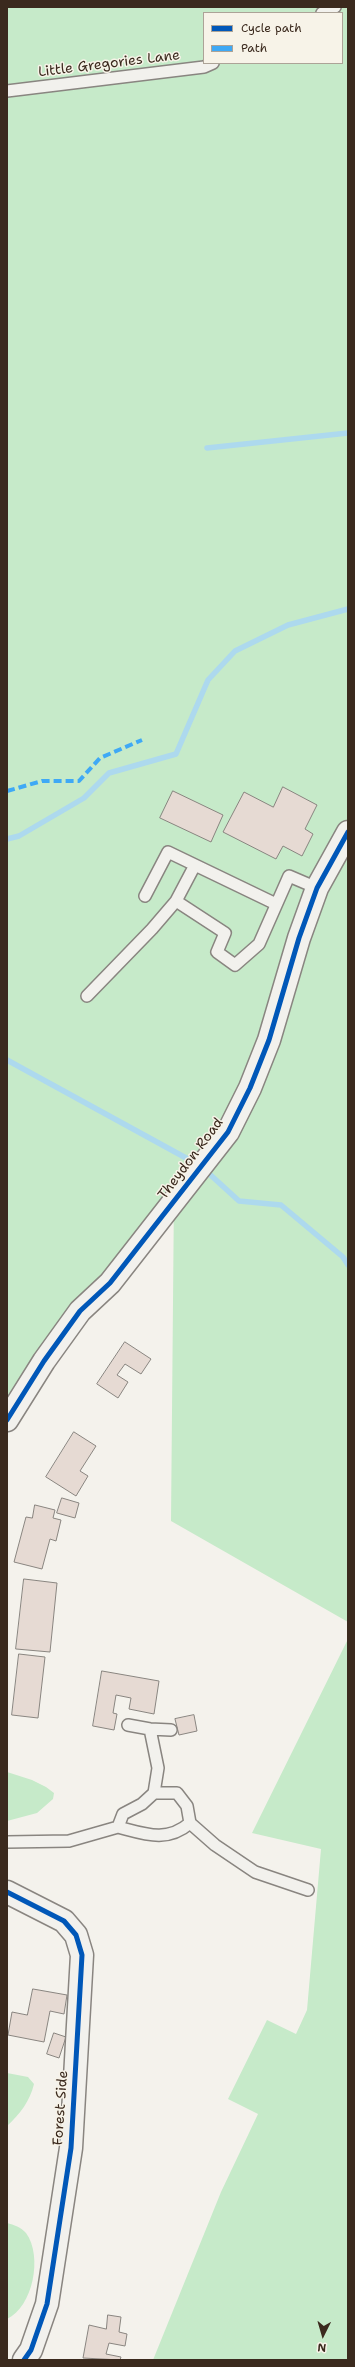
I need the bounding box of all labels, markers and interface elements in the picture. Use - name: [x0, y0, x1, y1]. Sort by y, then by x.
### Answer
- legend: [203, 12, 343, 64]
- text: Cycle path: [241, 20, 302, 36]
- text: Path: [241, 40, 267, 56]
- street label: Little Gregories Lane: [37, 47, 181, 81]
- street label: Theydon Road: [155, 1115, 227, 1203]
- street label: Forest Side: [50, 2070, 72, 2146]
- north arrow: [303, 2315, 343, 2355]
- text: N: [317, 2340, 327, 2355]

